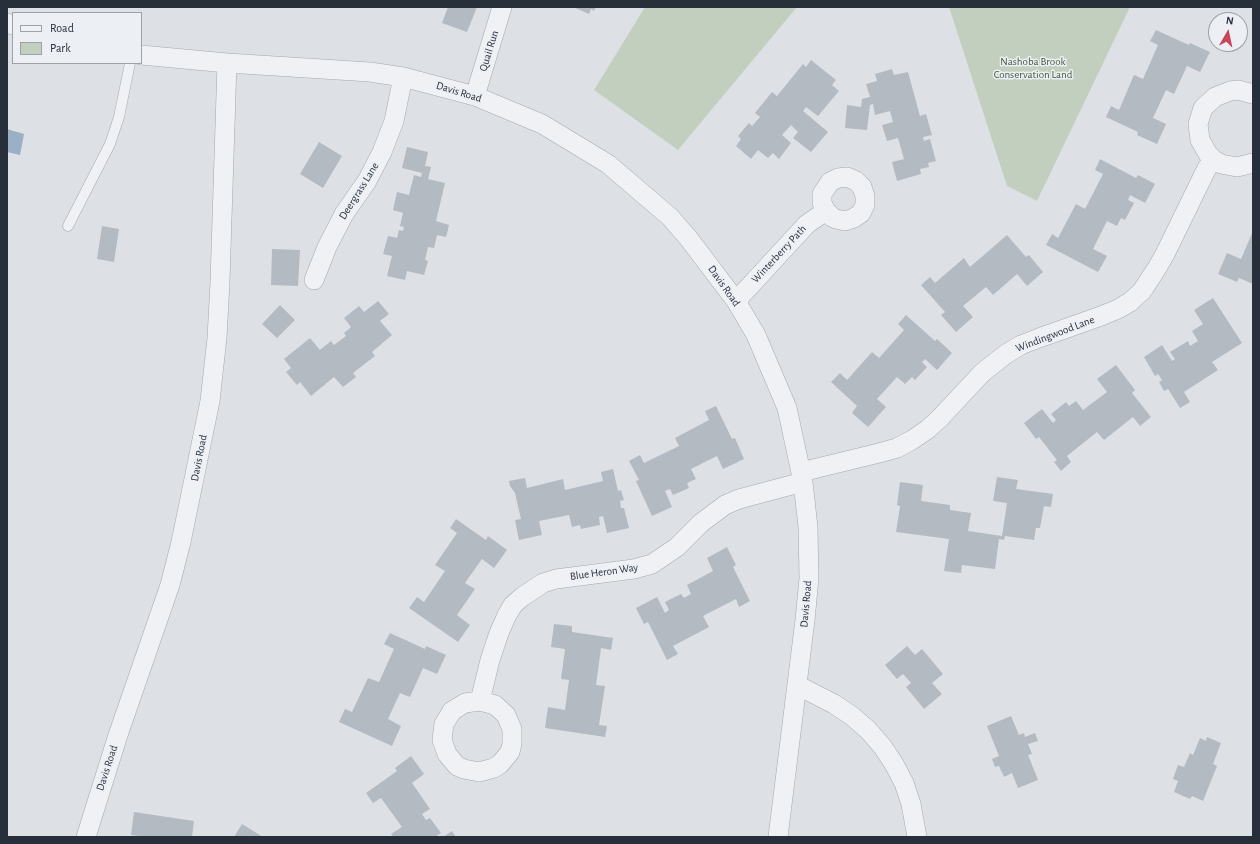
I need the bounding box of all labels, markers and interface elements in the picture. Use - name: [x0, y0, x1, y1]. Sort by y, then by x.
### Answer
- legend: [12, 12, 142, 64]
- north arrow: [1208, 12, 1248, 52]
- text: N: [1225, 15, 1234, 27]
- text: Road: [50, 22, 74, 34]
- street label: Quail Run: [477, 29, 501, 73]
- text: Park: [50, 42, 71, 54]
- park label: Nashoba Brook Conservation Land: [994, 55, 1072, 81]
- street label: Davis Road: [435, 79, 483, 105]
- street label: Deergrass Lane: [336, 160, 382, 222]
- street label: Winterberry Path: [749, 222, 809, 286]
- street label: Davis Road: [705, 263, 743, 309]
- street label: Windingwood Lane: [1014, 313, 1096, 355]
- street label: Davis Road: [188, 434, 210, 482]
- street label: Blue Heron Way: [569, 561, 639, 583]
- street label: Davis Road: [797, 580, 815, 628]
- street label: Davis Road: [93, 744, 121, 792]

